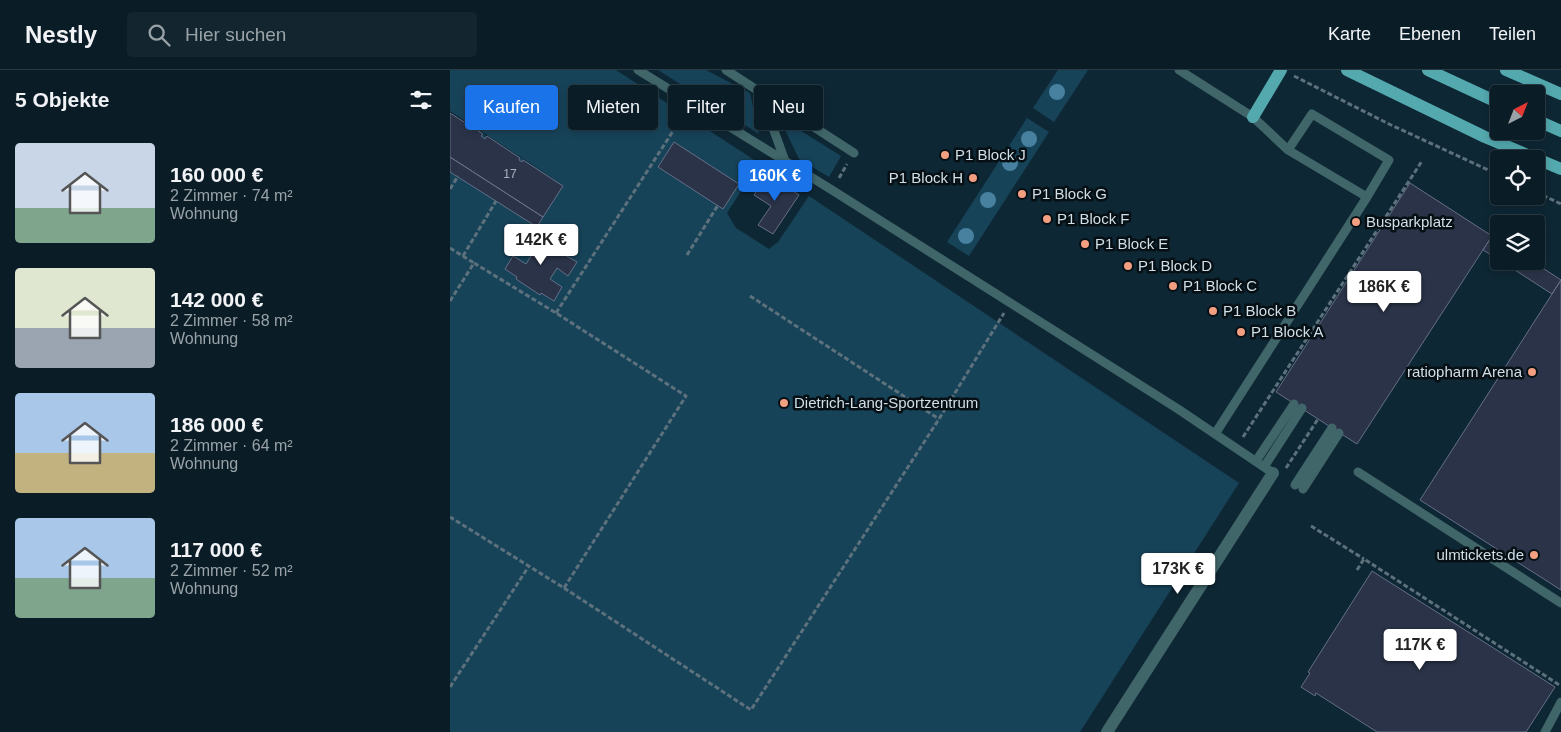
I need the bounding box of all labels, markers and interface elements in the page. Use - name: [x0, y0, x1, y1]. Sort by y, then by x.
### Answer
- search box: [127, 12, 477, 57]
- text: Nestly: [25, 21, 97, 48]
- icon: search: [145, 21, 173, 49]
- text: Hier suchen: [185, 24, 286, 45]
- text: Karte: [1328, 24, 1371, 44]
- text: Ebenen: [1399, 24, 1461, 44]
- text: Teilen: [1489, 24, 1536, 44]
- chip: Kaufen: [465, 85, 558, 130]
- chip: Mieten: [568, 85, 658, 130]
- chip: Filter: [668, 85, 744, 130]
- chip: Neu: [754, 85, 823, 130]
- north arrow: [1490, 85, 1545, 140]
- map controls: [1490, 85, 1545, 270]
- icon: filters: [407, 86, 435, 114]
- text: 5 Objekte: [15, 88, 110, 111]
- place label: P1 Block J: [955, 146, 1026, 163]
- marker: P1 Block J: [939, 149, 951, 161]
- button: locate: [1490, 150, 1545, 205]
- pin: 160K €: [734, 160, 816, 202]
- icon: home: [55, 163, 115, 223]
- text: 160 000 €: [170, 163, 263, 186]
- house number: 17: [503, 167, 517, 181]
- text: 160K €: [749, 167, 801, 184]
- place label: P1 Block H: [889, 169, 963, 186]
- marker: P1 Block H: [967, 172, 979, 184]
- place label: P1 Block G: [1032, 185, 1107, 202]
- text: 2 Zimmer · 74 m²: [170, 187, 293, 204]
- marker: P1 Block G: [1016, 188, 1028, 200]
- text: Wohnung: [170, 205, 238, 222]
- place label: P1 Block F: [1057, 210, 1130, 227]
- marker: P1 Block F: [1041, 213, 1053, 225]
- place label: Busparkplatz: [1366, 213, 1453, 230]
- button: layers: [1490, 215, 1545, 270]
- marker: Busparkplatz: [1350, 216, 1362, 228]
- pin: 142K €: [500, 224, 582, 266]
- text: 142K €: [515, 231, 567, 248]
- place label: P1 Block E: [1095, 235, 1168, 252]
- marker: P1 Block E: [1079, 238, 1091, 250]
- place label: P1 Block D: [1138, 257, 1212, 274]
- marker: P1 Block D: [1122, 260, 1134, 272]
- pin: 186K €: [1343, 270, 1425, 313]
- place label: P1 Block C: [1183, 277, 1257, 294]
- text: 186K €: [1358, 278, 1410, 295]
- marker: P1 Block C: [1167, 280, 1179, 292]
- icon: home: [55, 288, 115, 348]
- text: 142 000 €: [170, 288, 263, 311]
- place label: P1 Block B: [1223, 302, 1296, 319]
- marker: P1 Block B: [1207, 305, 1219, 317]
- text: 2 Zimmer · 58 m²: [170, 312, 293, 329]
- place label: P1 Block A: [1251, 323, 1324, 340]
- marker: P1 Block A: [1235, 326, 1247, 338]
- text: Wohnung: [170, 330, 238, 347]
- place label: ratiopharm Arena: [1407, 363, 1523, 380]
- marker: ratiopharm Arena: [1526, 366, 1538, 378]
- place label: Dietrich-Lang-Sportzentrum: [794, 394, 978, 411]
- marker: Dietrich-Lang-Sportzentrum: [778, 397, 790, 409]
- icon: home: [55, 413, 115, 473]
- text: 186 000 €: [170, 413, 263, 436]
- text: 2 Zimmer · 64 m²: [170, 437, 293, 454]
- text: Wohnung: [170, 455, 238, 472]
- icon: home: [55, 538, 115, 598]
- text: 117 000 €: [170, 538, 262, 561]
- place label: ulmtickets.de: [1436, 546, 1524, 563]
- marker: ulmtickets.de: [1528, 549, 1540, 561]
- pin: 173K €: [1137, 552, 1219, 595]
- text: 173K €: [1152, 560, 1204, 577]
- text: 2 Zimmer · 52 m²: [170, 562, 293, 579]
- text: Wohnung: [170, 580, 238, 597]
- pin: 117K €: [1379, 628, 1461, 671]
- text: 117K €: [1395, 636, 1445, 653]

